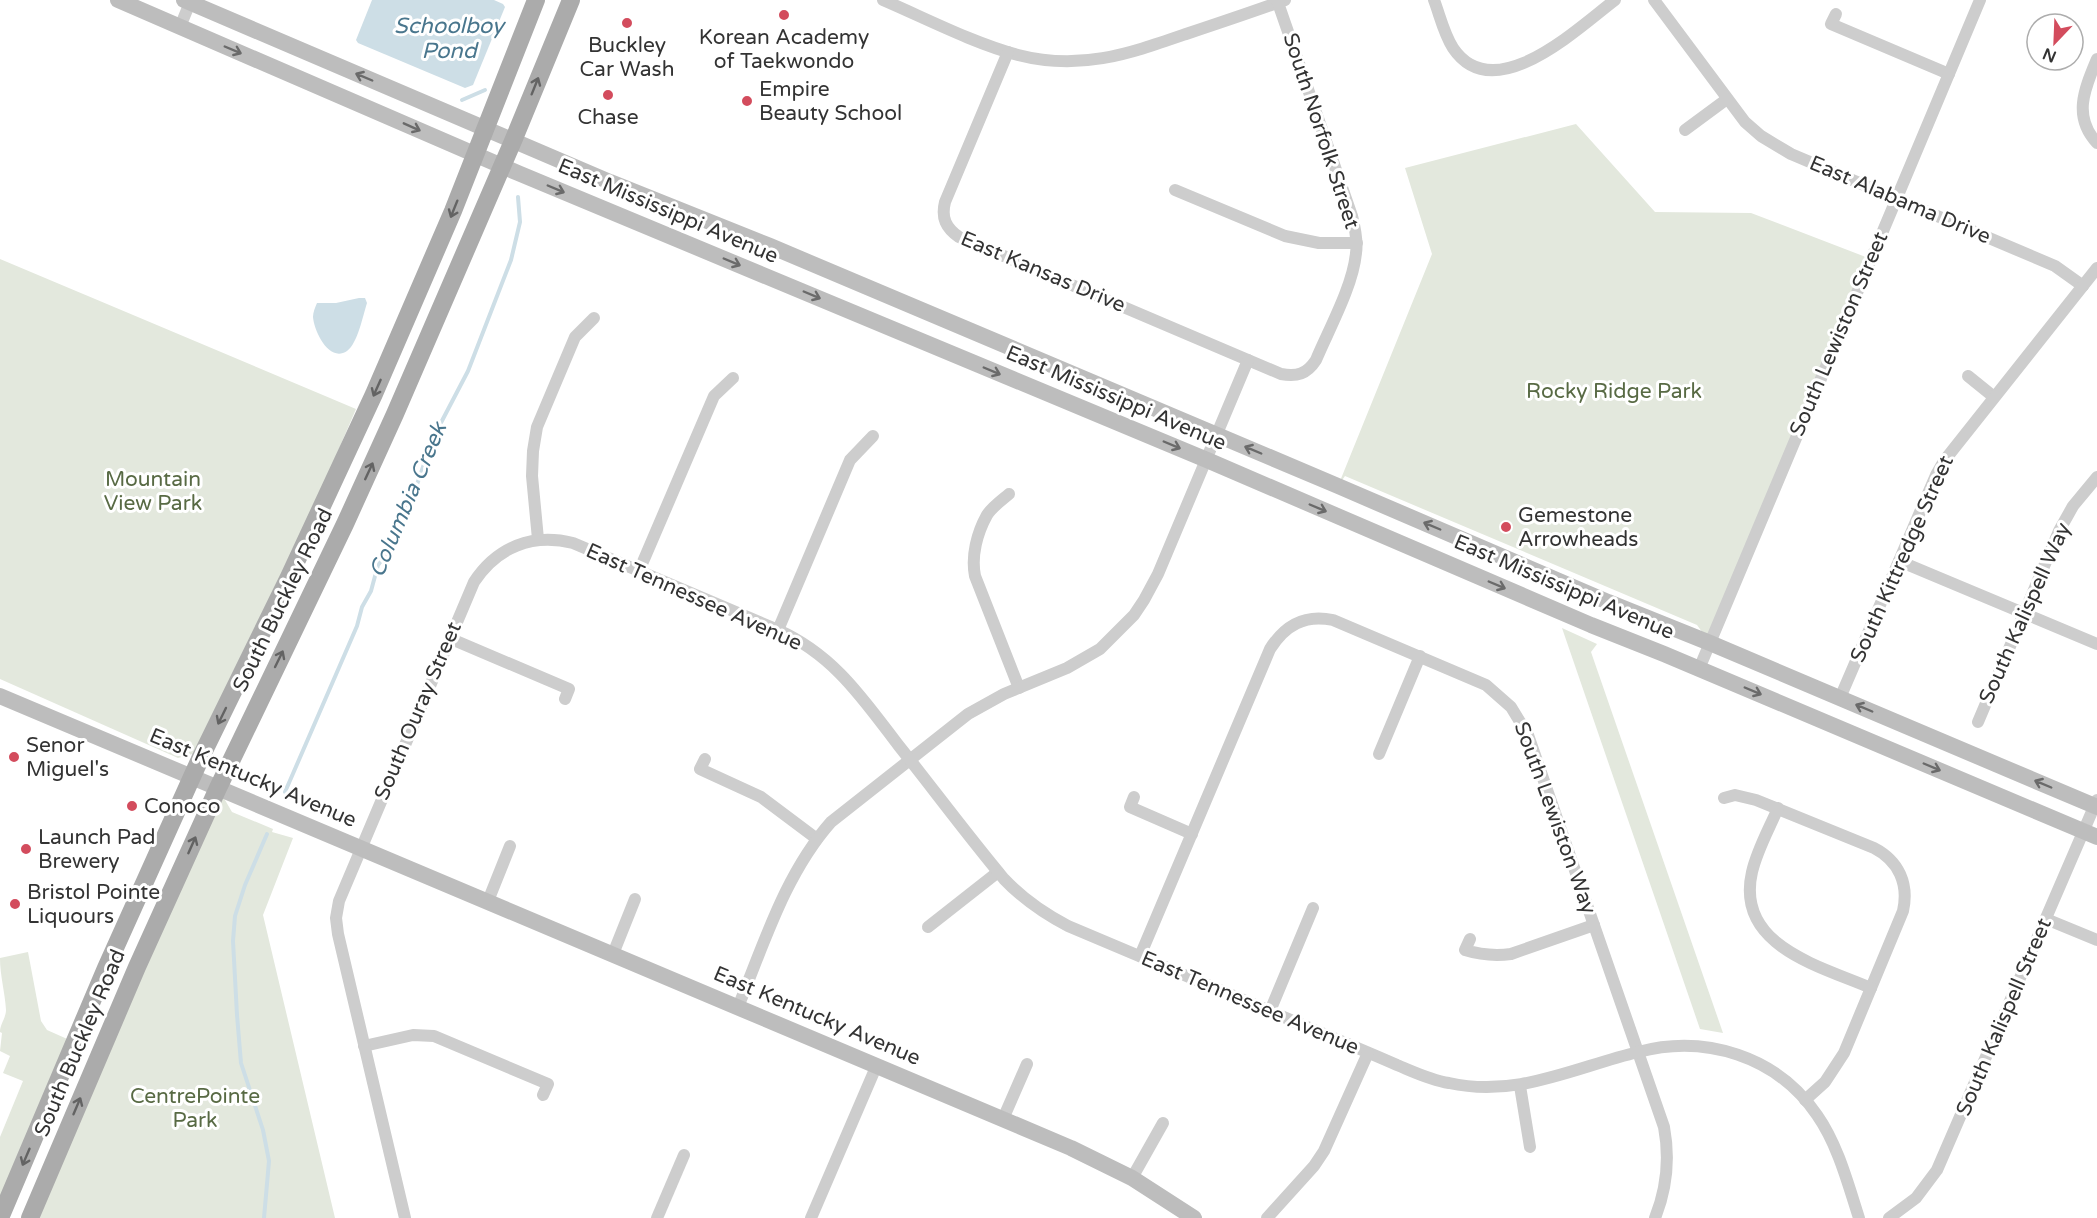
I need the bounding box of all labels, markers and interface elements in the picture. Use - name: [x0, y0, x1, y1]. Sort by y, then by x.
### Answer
- marker: Korean Academy of Taekwondo: [777, 8, 791, 22]
- north arrow: [2025, 12, 2085, 72]
- water label: Schoolboy Pond: [394, 13, 506, 64]
- marker: Buckley Car Wash: [620, 16, 634, 30]
- place label: Korean Academy of Taekwondo: [699, 25, 869, 74]
- street label: South Norfolk Street: [1278, 30, 1364, 232]
- place label: Buckley Car Wash: [580, 33, 674, 82]
- text: N: [2040, 43, 2059, 67]
- one-way arrow: [224, 44, 242, 56]
- one-way arrow: [355, 71, 374, 82]
- place label: Empire Beauty School: [759, 77, 902, 126]
- one-way arrow: [530, 78, 541, 96]
- marker: Chase: [601, 88, 615, 102]
- marker: Empire Beauty School: [740, 94, 754, 108]
- place label: Chase: [577, 105, 639, 130]
- one-way arrow: [403, 122, 421, 133]
- street label: East Alabama Drive: [1806, 151, 1994, 250]
- street label: East Mississippi Avenue: [554, 153, 782, 269]
- one-way arrow: [546, 184, 565, 195]
- one-way arrow: [448, 199, 459, 218]
- street label: East Kansas Drive: [957, 226, 1129, 318]
- street label: South Lewiston Street: [1785, 228, 1893, 440]
- one-way arrow: [722, 257, 740, 268]
- one-way arrow: [803, 291, 821, 302]
- street label: East Mississippi Avenue: [1002, 340, 1230, 456]
- one-way arrow: [983, 366, 1001, 377]
- one-way arrow: [370, 378, 382, 396]
- park label: Rocky Ridge Park: [1526, 379, 1702, 404]
- water label: Columbia Creek: [364, 417, 453, 581]
- one-way arrow: [1162, 440, 1181, 451]
- one-way arrow: [1245, 444, 1263, 455]
- street label: South Kittredge Street: [1845, 452, 1959, 666]
- one-way arrow: [364, 462, 375, 480]
- park label: Mountain View Park: [104, 467, 202, 516]
- one-way arrow: [1308, 503, 1327, 514]
- place label: Gemestone Arrowheads: [1518, 503, 1638, 552]
- street label: South Buckley Road: [228, 504, 338, 696]
- street label: South Kalispell Way: [1974, 519, 2076, 707]
- one-way arrow: [1424, 520, 1442, 532]
- marker: Gemestone Arrowheads: [1499, 520, 1513, 534]
- street label: East Mississippi Avenue: [1450, 529, 1678, 645]
- street label: East Tennessee Avenue: [582, 538, 806, 656]
- one-way arrow: [1488, 580, 1506, 591]
- street label: South Ouray Street: [369, 618, 467, 804]
- one-way arrow: [274, 651, 286, 669]
- one-way arrow: [1744, 687, 1762, 698]
- one-way arrow: [1855, 702, 1873, 713]
- one-way arrow: [215, 707, 227, 725]
- street label: South Lewiston Way: [1509, 719, 1601, 917]
- street label: East Kentucky Avenue: [146, 723, 360, 833]
- place label: Senor Miguel's: [26, 733, 109, 782]
- marker: Senor Miguel's: [7, 750, 21, 764]
- one-way arrow: [1923, 762, 1941, 774]
- one-way arrow: [2034, 778, 2052, 789]
- place label: Conoco: [144, 794, 220, 819]
- marker: Conoco: [125, 799, 139, 813]
- place label: Launch Pad Brewery: [38, 825, 155, 874]
- one-way arrow: [186, 837, 198, 855]
- marker: Launch Pad Brewery: [19, 842, 33, 856]
- place label: Bristol Pointe Liquours: [27, 880, 160, 929]
- marker: Bristol Pointe Liquours: [8, 897, 22, 911]
- street label: South Kalispell Street: [1951, 914, 2057, 1120]
- street label: South Buckley Road: [29, 946, 131, 1140]
- street label: East Tennessee Avenue: [1137, 946, 1363, 1060]
- street label: East Kentucky Avenue: [710, 961, 924, 1071]
- park label: CentrePointe Park: [130, 1084, 260, 1133]
- one-way arrow: [72, 1097, 83, 1116]
- one-way arrow: [19, 1148, 30, 1166]

